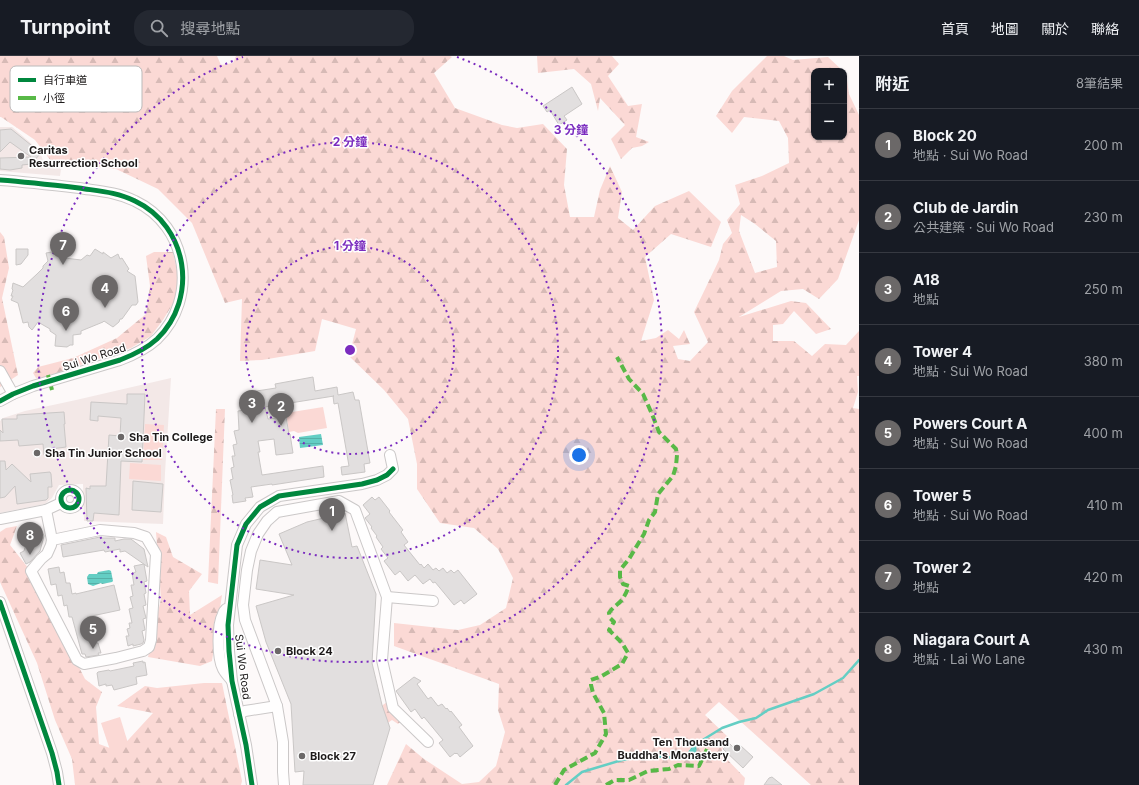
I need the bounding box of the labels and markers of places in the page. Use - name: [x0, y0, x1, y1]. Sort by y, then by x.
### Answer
- place label: Caritas Resurrection School: [29, 143, 138, 170]
- marker: Caritas Resurrection School: [16, 151, 26, 161]
- pin: 7: [50, 232, 76, 265]
- pin: 4: [92, 275, 118, 308]
- pin: 6: [53, 298, 79, 331]
- centre of rings: [343, 343, 357, 357]
- pin: 3: [239, 390, 265, 423]
- pin: 2: [268, 393, 294, 426]
- place label: Sha Tin College: [129, 430, 213, 444]
- marker: Sha Tin College: [116, 432, 126, 442]
- place label: Sha Tin Junior School: [45, 446, 162, 460]
- marker: Sha Tin Junior School: [32, 448, 42, 458]
- pin: 1: [319, 498, 345, 531]
- pin: 8: [17, 522, 43, 555]
- pin: 5: [80, 616, 106, 649]
- place label: Block 24: [286, 644, 333, 658]
- marker: Block 24: [273, 646, 283, 656]
- place label: Ten Thousand Buddha's Monastery: [617, 735, 729, 762]
- marker: Ten Thousand Buddha's Monastery: [732, 743, 742, 753]
- place label: Block 27: [310, 749, 356, 763]
- marker: Block 27: [297, 751, 307, 761]

